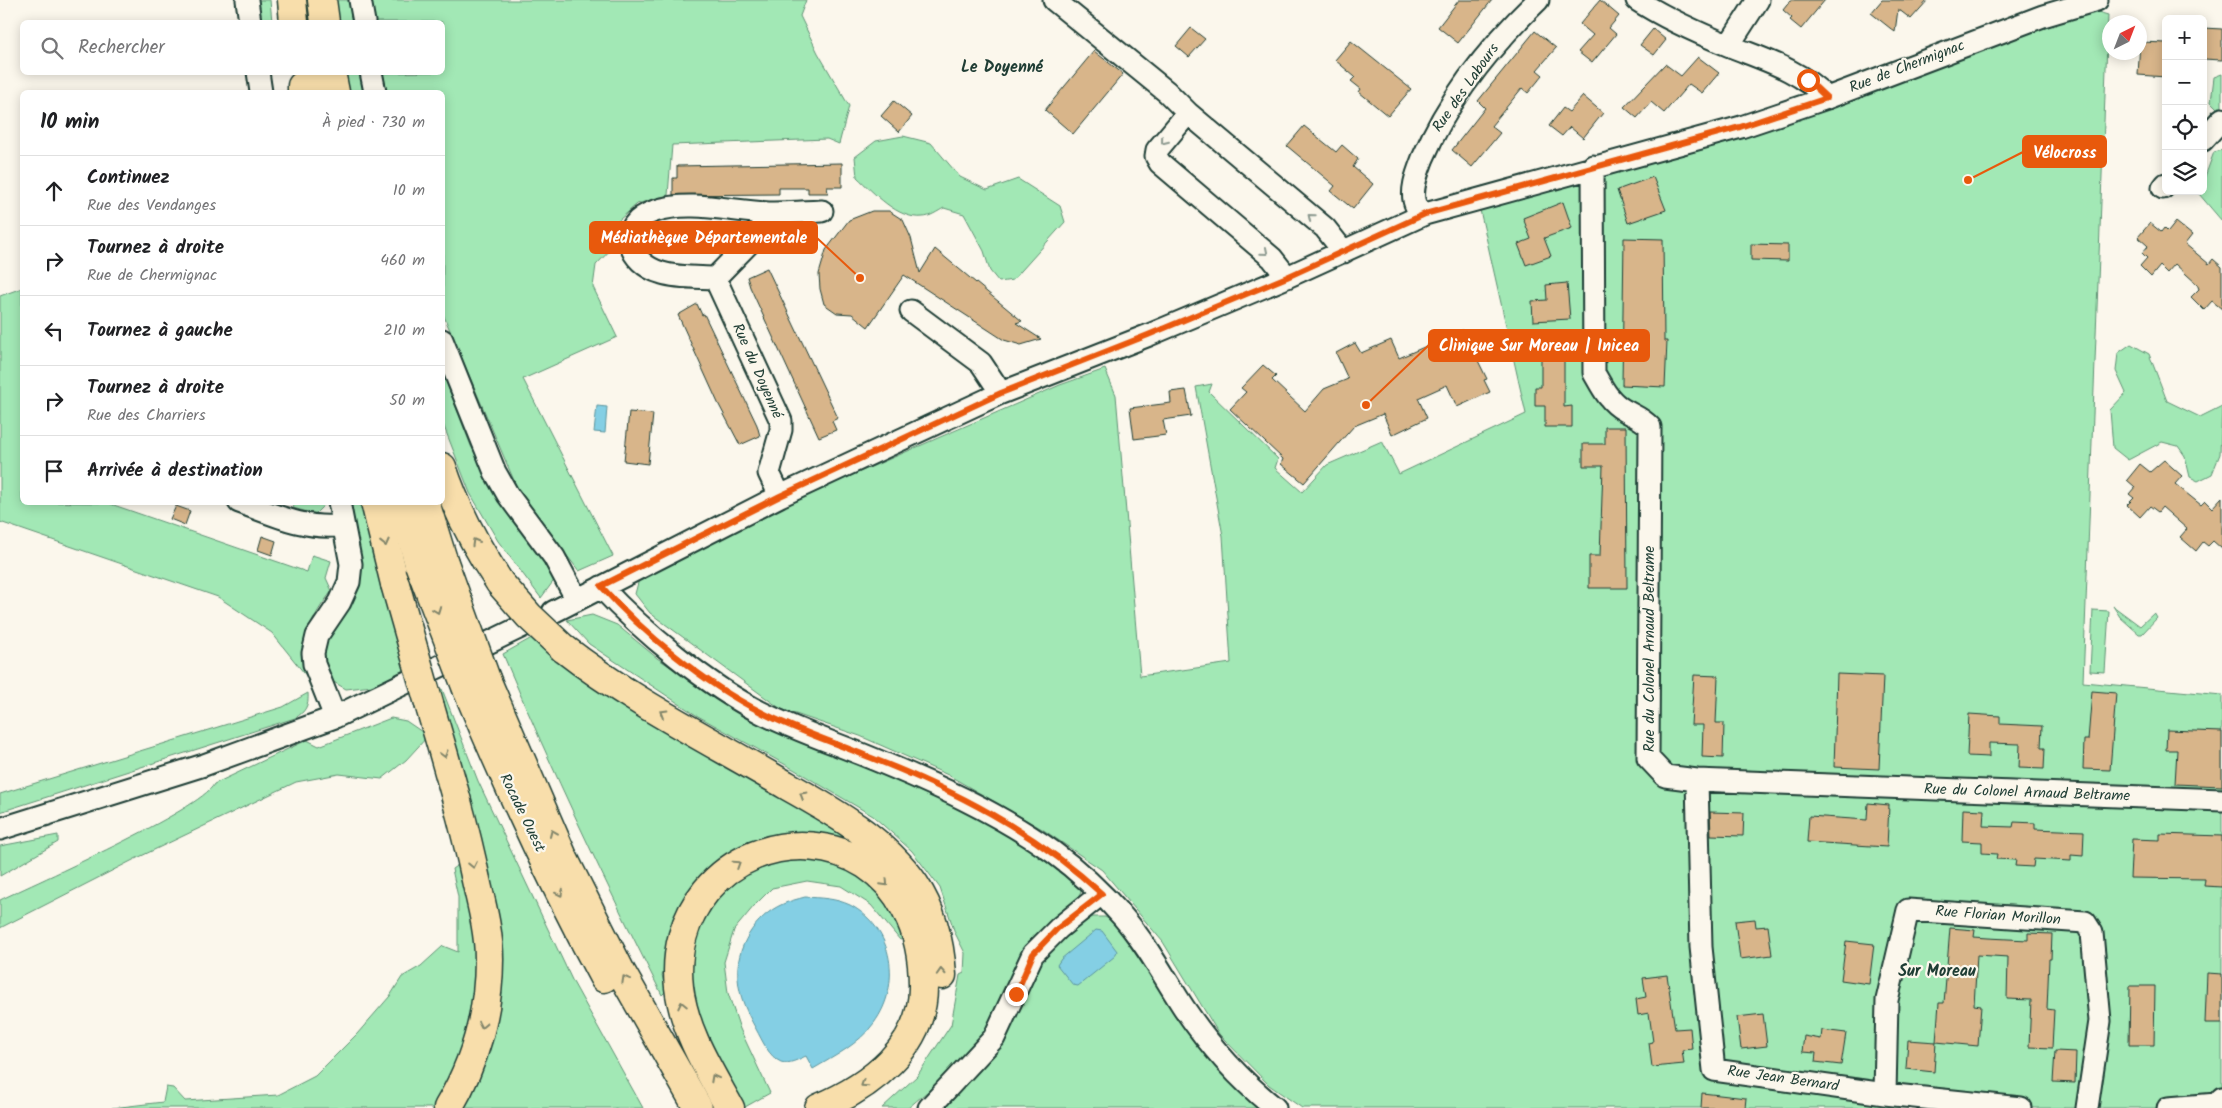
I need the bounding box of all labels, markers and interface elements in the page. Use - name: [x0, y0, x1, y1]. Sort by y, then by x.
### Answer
- north arrow: [2102, 15, 2147, 60]
- map controls: [2162, 15, 2207, 195]
- button: +: [2162, 15, 2207, 60]
- search box: [20, 20, 445, 75]
- text: Rechercher: [78, 33, 165, 63]
- icon: search: [38, 34, 66, 62]
- street label: Rue de Chermignac: [1846, 34, 1969, 100]
- street label: Rue des Labours: [1426, 38, 1506, 137]
- district label: Le Doyenné: [961, 55, 1044, 80]
- button: −: [2162, 60, 2207, 105]
- route start: [1797, 69, 1820, 92]
- button: locate: [2162, 105, 2207, 150]
- text: 10 min: [40, 106, 100, 139]
- text: À pied · 730 m: [322, 110, 425, 135]
- one-way arrow: [1162, 135, 1170, 144]
- callout: Vélocross: [2023, 136, 2106, 167]
- text: Vélocross: [2033, 141, 2097, 166]
- button: layers: [2162, 150, 2207, 195]
- text: Continuez: [87, 163, 170, 193]
- icon: ahead: [40, 177, 68, 205]
- text: 10 m: [393, 178, 425, 203]
- text: Rue des Vendanges: [87, 193, 216, 218]
- one-way arrow: [1308, 214, 1317, 222]
- callout: Médiathèque Départementale: [590, 222, 817, 253]
- text: Médiathèque Départementale: [601, 226, 807, 251]
- text: Tournez à droite: [87, 233, 224, 263]
- icon: right: [40, 247, 68, 275]
- one-way arrow: [1259, 247, 1268, 256]
- text: 460 m: [380, 248, 425, 273]
- text: Rue de Chermignac: [87, 263, 217, 288]
- text: Tournez à gauche: [87, 316, 233, 346]
- icon: left: [40, 317, 68, 345]
- text: 210 m: [384, 318, 425, 343]
- street label: Rue du Doyenné: [725, 319, 789, 424]
- callout: Clinique Sur Moreau | Inicea: [1429, 330, 1649, 361]
- text: Clinique Sur Moreau | Inicea: [1439, 334, 1639, 359]
- text: Tournez à droite: [87, 373, 224, 403]
- icon: right: [40, 387, 68, 415]
- text: 50 m: [389, 388, 425, 413]
- text: Rue des Charriers: [87, 403, 205, 428]
- text: Arrivée à destination: [87, 456, 263, 486]
- icon: arrive: [40, 457, 68, 485]
- one-way arrow: [472, 538, 482, 547]
- one-way arrow: [379, 539, 390, 548]
- street label: Rue du Colonel Arnaud Beltrame: [1638, 546, 1662, 752]
- one-way arrow: [431, 605, 441, 614]
- one-way arrow: [659, 710, 668, 720]
- one-way arrow: [438, 749, 448, 757]
- street label: Rocade Ouest: [493, 770, 551, 857]
- street label: Rue du Colonel Arnaud Beltrame: [1923, 777, 2131, 809]
- one-way arrow: [800, 791, 809, 801]
- one-way arrow: [549, 829, 559, 838]
- one-way arrow: [467, 860, 478, 869]
- one-way arrow: [732, 860, 741, 870]
- one-way arrow: [879, 878, 888, 887]
- one-way arrow: [554, 888, 565, 897]
- street label: Rue Florian Morillon: [1934, 900, 2062, 932]
- district label: Sur Moreau: [1898, 959, 1976, 984]
- one-way arrow: [936, 968, 947, 976]
- one-way arrow: [621, 975, 631, 984]
- route end: [1005, 983, 1028, 1006]
- one-way arrow: [678, 1000, 688, 1009]
- one-way arrow: [477, 1021, 488, 1029]
- street label: Rue Jean Bernard: [1726, 1059, 1841, 1099]
- one-way arrow: [710, 1075, 720, 1084]
- one-way arrow: [860, 1077, 869, 1087]

